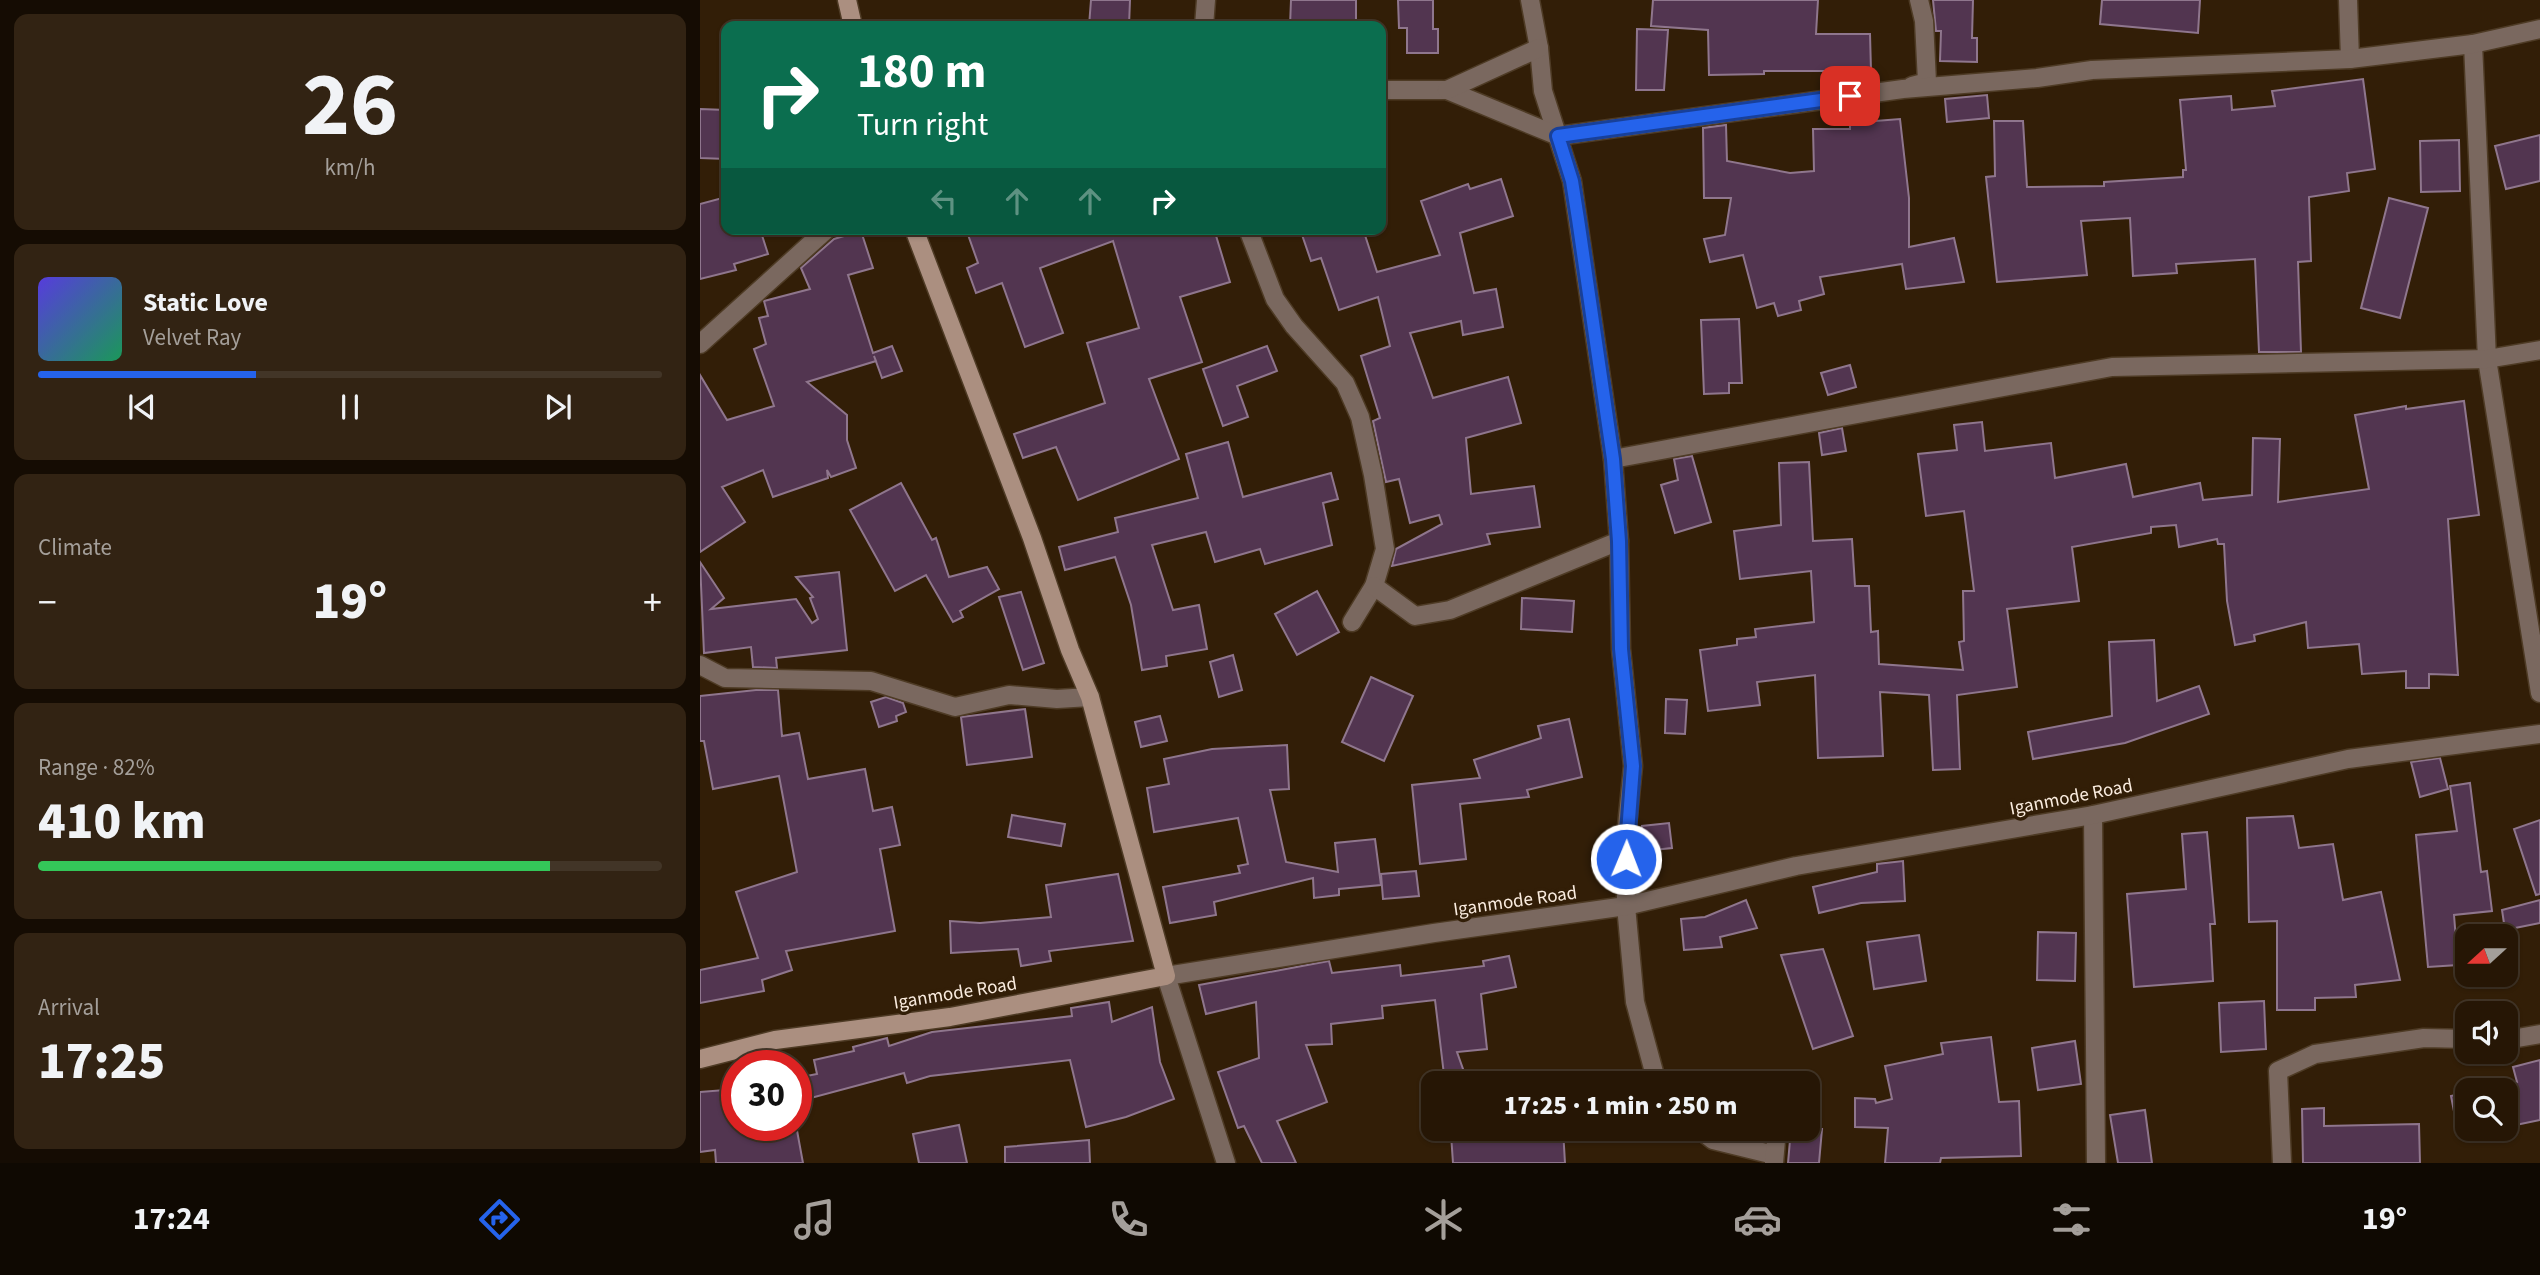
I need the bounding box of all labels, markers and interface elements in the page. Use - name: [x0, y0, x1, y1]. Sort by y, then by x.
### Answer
- text: 180 m: [857, 37, 986, 107]
- text: 26: [302, 41, 398, 170]
- icon: right: [742, 49, 833, 140]
- pin: [1820, 66, 1880, 126]
- icon: arrive: [1831, 77, 1869, 115]
- text: Turn right: [857, 102, 988, 148]
- text: km/h: [324, 151, 376, 184]
- icon: left: [925, 182, 963, 220]
- icon: ahead: [998, 182, 1036, 220]
- icon: ahead: [1071, 182, 1109, 220]
- icon: right: [1144, 182, 1182, 220]
- text: Static Love: [143, 284, 268, 321]
- text: Velvet Ray: [143, 321, 241, 354]
- icon: previous: [123, 388, 161, 426]
- icon: pause: [331, 388, 369, 426]
- icon: next: [539, 388, 577, 426]
- text: Climate: [38, 531, 112, 564]
- text: 19°: [313, 565, 387, 639]
- text: −: [38, 576, 57, 630]
- text: +: [643, 576, 662, 630]
- text: Range · 82%: [38, 751, 155, 784]
- street label: Iganmode Road: [2007, 772, 2135, 823]
- text: 410 km: [38, 785, 206, 859]
- position arrow: [1589, 822, 1663, 896]
- street label: Iganmode Road: [1452, 879, 1579, 924]
- north arrow: [2455, 924, 2518, 987]
- map controls: [2455, 924, 2518, 1141]
- street label: Iganmode Road: [891, 970, 1019, 1017]
- text: Arrival: [38, 991, 100, 1024]
- button: sound: [2455, 1001, 2518, 1064]
- text: 17:25: [38, 1025, 165, 1099]
- speed limit sign: 30: [721, 1050, 812, 1141]
- button: search: [2455, 1078, 2518, 1141]
- text: 17:25 · 1 min · 250 m: [1504, 1087, 1737, 1124]
- icon: directions: [475, 1195, 524, 1244]
- icon: music: [790, 1195, 839, 1244]
- icon: phone: [1104, 1195, 1153, 1244]
- icon: climate: [1419, 1195, 1468, 1244]
- icon: car: [1733, 1195, 1782, 1244]
- icon: filters: [2047, 1195, 2096, 1244]
- text: 17:24: [133, 1196, 210, 1242]
- text: 19°: [2362, 1196, 2407, 1242]

